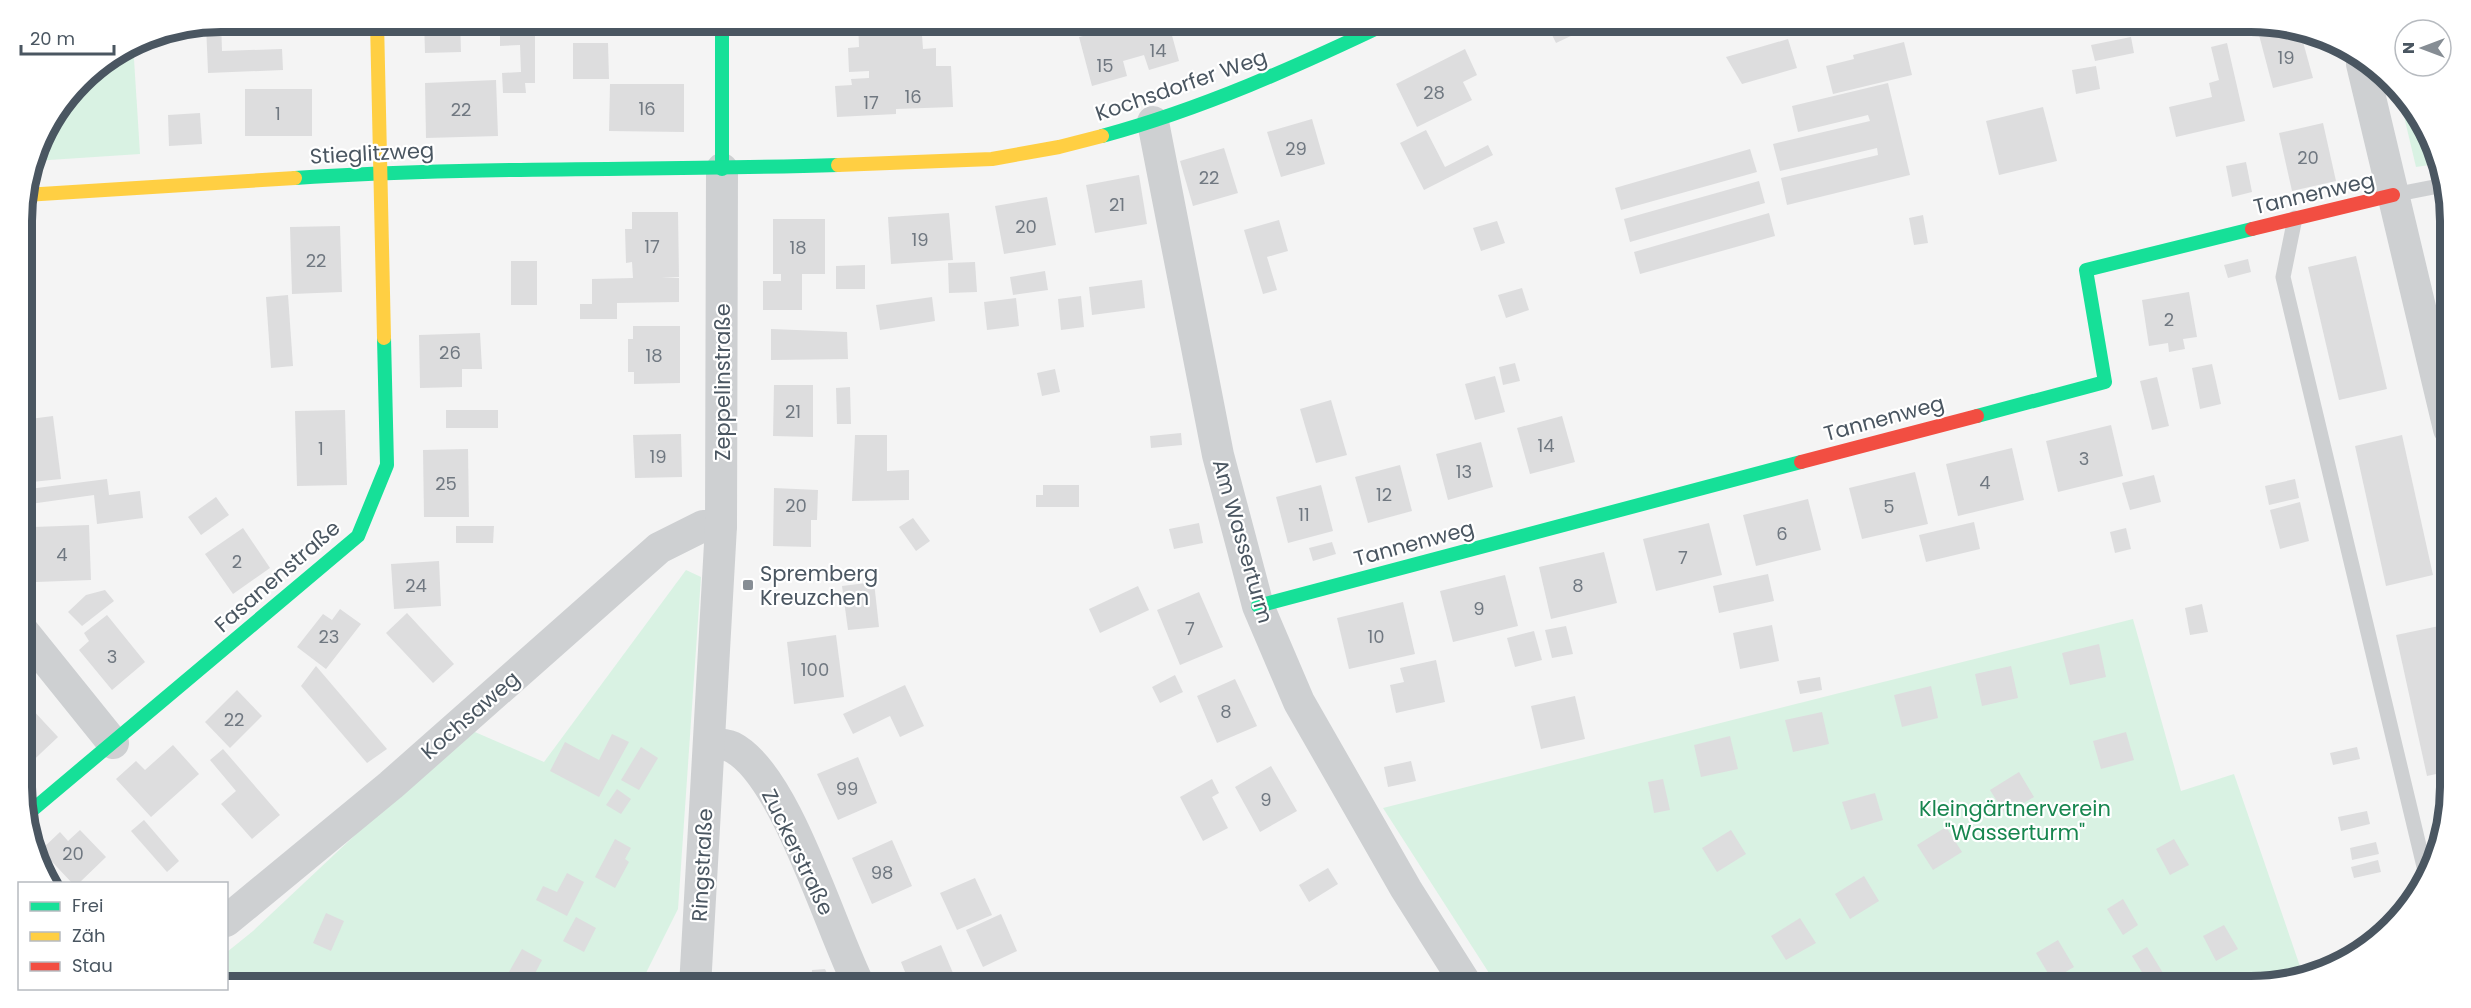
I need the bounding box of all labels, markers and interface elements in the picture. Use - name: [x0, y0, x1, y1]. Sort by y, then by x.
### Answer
- scale bar: [21, 18, 114, 56]
- north arrow: [2393, 18, 2453, 78]
- text: 20 m: [30, 26, 75, 51]
- house number: 14: [1149, 38, 1167, 63]
- street label: Kochsdorfer Weg: [1091, 42, 1271, 128]
- text: N: [2397, 42, 2420, 54]
- house number: 19: [2277, 45, 2295, 70]
- house number: 15: [1096, 53, 1114, 78]
- house number: 28: [1423, 80, 1445, 105]
- house number: 16: [904, 84, 922, 109]
- house number: 17: [863, 90, 879, 115]
- house number: 16: [638, 96, 656, 121]
- house number: 22: [451, 97, 471, 122]
- house number: 1: [275, 101, 281, 126]
- street label: Stieglitzweg: [309, 135, 435, 171]
- house number: 29: [1285, 136, 1307, 161]
- house number: 20: [2297, 145, 2319, 170]
- house number: 22: [1199, 165, 1219, 190]
- street label: Tannenweg: [2251, 165, 2377, 221]
- house number: 21: [1109, 192, 1125, 217]
- house number: 20: [1015, 214, 1037, 239]
- house number: 19: [911, 227, 929, 252]
- house number: 17: [644, 234, 660, 259]
- house number: 18: [789, 235, 807, 260]
- house number: 22: [306, 248, 326, 273]
- street label: Zeppelinstraße: [708, 303, 737, 461]
- house number: 2: [2164, 307, 2174, 332]
- house number: 26: [439, 340, 461, 365]
- house number: 18: [645, 343, 663, 368]
- street label: Tannenweg: [1821, 388, 1947, 448]
- house number: 21: [785, 399, 801, 424]
- house number: 14: [1537, 433, 1555, 458]
- house number: 1: [318, 436, 324, 461]
- house number: 19: [649, 444, 667, 469]
- house number: 3: [2079, 446, 2089, 471]
- street label: Am Wasserturm: [1206, 456, 1280, 626]
- house number: 13: [1456, 459, 1472, 484]
- house number: 4: [1979, 470, 1991, 495]
- house number: 25: [435, 471, 457, 496]
- house number: 12: [1376, 482, 1392, 507]
- house number: 20: [785, 493, 807, 518]
- house number: 5: [1883, 494, 1895, 519]
- house number: 11: [1298, 502, 1310, 527]
- street label: Fasanenstraße: [208, 513, 346, 639]
- street label: Tannenweg: [1351, 513, 1477, 573]
- house number: 6: [1776, 521, 1788, 546]
- house number: 4: [56, 542, 68, 567]
- house number: 7: [1678, 545, 1688, 570]
- house number: 2: [232, 549, 242, 574]
- place label: Spremberg Kreuzchen: [760, 559, 878, 612]
- house number: 24: [405, 573, 427, 598]
- house number: 8: [1572, 573, 1584, 598]
- marker: Spremberg Kreuzchen: [741, 578, 755, 592]
- house number: 9: [1473, 596, 1485, 621]
- house number: 7: [1185, 616, 1195, 641]
- house number: 23: [319, 624, 339, 649]
- house number: 10: [1367, 624, 1385, 649]
- house number: 3: [107, 644, 117, 669]
- house number: 100: [801, 657, 829, 682]
- street label: Kochsaweg: [415, 664, 525, 766]
- house number: 8: [1220, 699, 1232, 724]
- house number: 22: [224, 707, 244, 732]
- house number: 99: [836, 776, 858, 801]
- street label: Zuckerstraße: [755, 784, 841, 920]
- house number: 9: [1260, 787, 1272, 812]
- park label: Kleingärtnerverein "Wasserturm": [1919, 794, 2111, 847]
- street label: Ringstraße: [685, 808, 719, 922]
- house number: 20: [62, 841, 84, 866]
- house number: 98: [871, 860, 893, 885]
- legend: [18, 882, 228, 990]
- text: Frei: [72, 893, 103, 918]
- text: Zäh: [72, 923, 105, 948]
- text: Stau: [72, 953, 113, 978]

